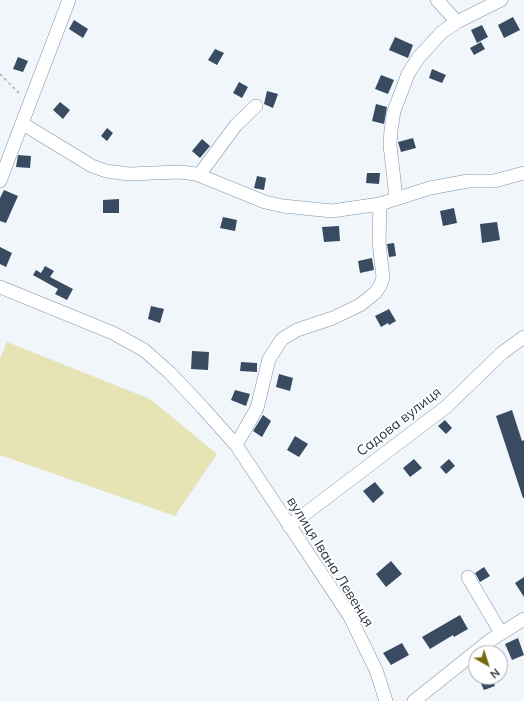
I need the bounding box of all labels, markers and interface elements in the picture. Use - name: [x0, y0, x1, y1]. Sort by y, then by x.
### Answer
- street label: Садова вулиця: [353, 384, 445, 460]
- street label: вулиця Івана Левенця: [283, 494, 377, 630]
- north arrow: [468, 645, 508, 685]
- text: N: [487, 665, 503, 682]

